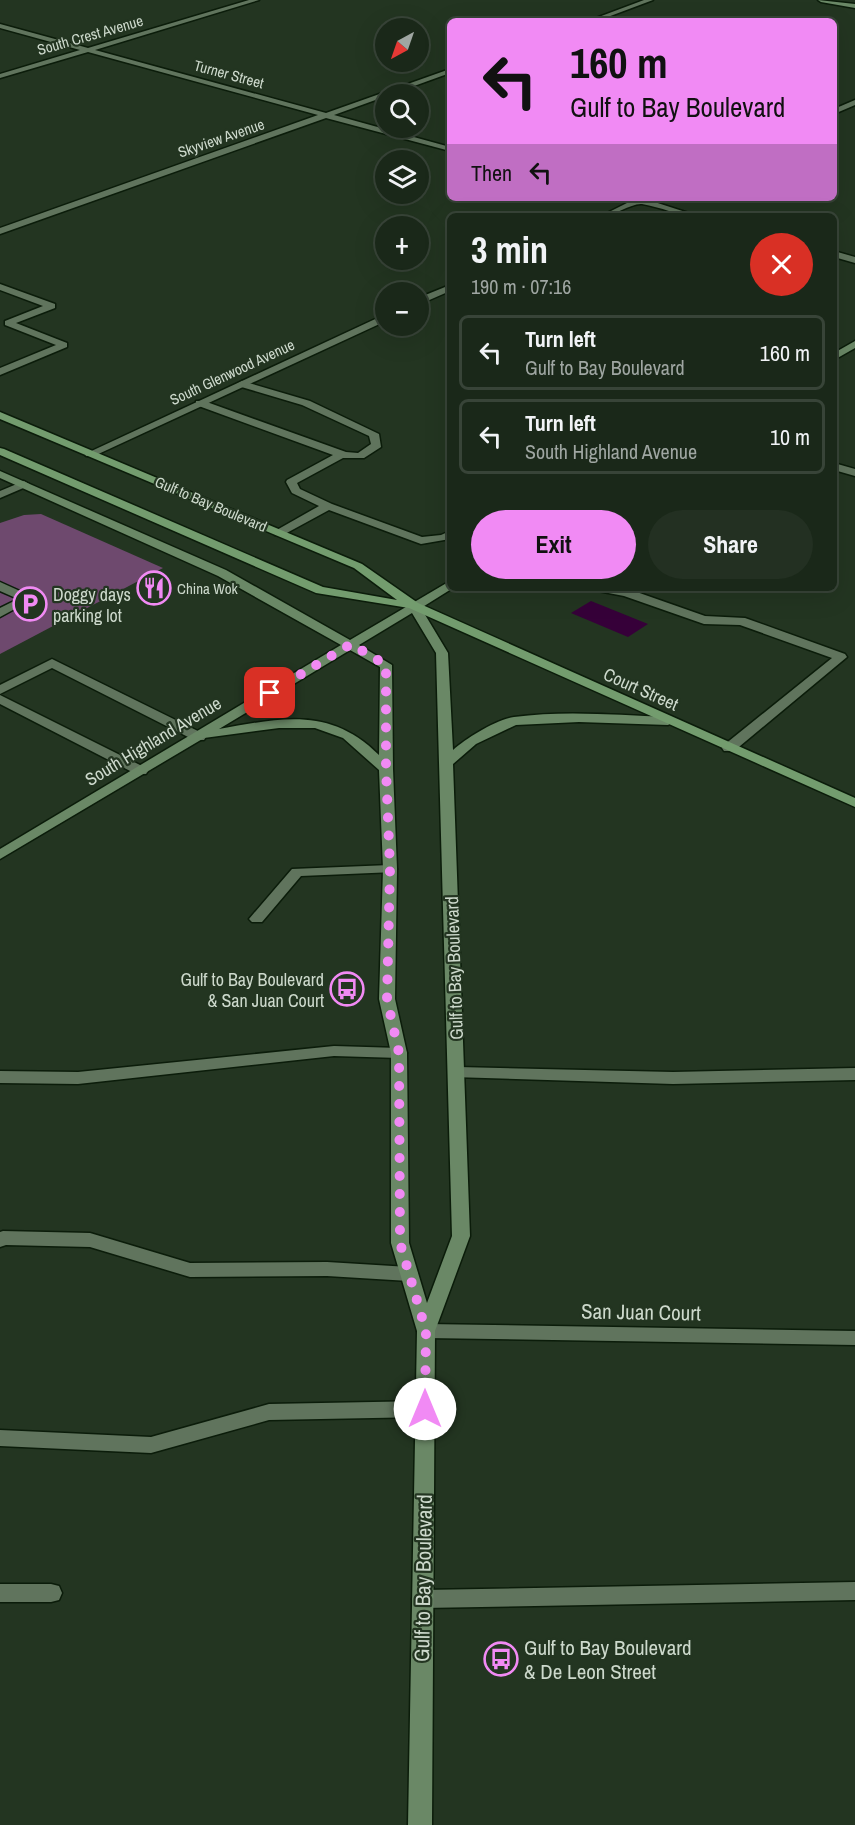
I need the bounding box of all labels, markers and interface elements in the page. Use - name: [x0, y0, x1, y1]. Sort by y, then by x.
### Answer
- street label: South Crest Avenue: [35, 10, 146, 60]
- north arrow: [375, 18, 429, 72]
- map controls: [375, 18, 429, 336]
- text: 160 m: [570, 35, 668, 91]
- icon: left: [471, 42, 549, 120]
- street label: Turner Street: [192, 55, 267, 94]
- button: search: [375, 84, 429, 138]
- text: Gulf to Bay Boulevard: [570, 89, 785, 125]
- street label: Skyview Avenue: [175, 113, 267, 163]
- button: layers: [375, 150, 429, 204]
- icon: left: [524, 156, 557, 189]
- text: Then: [471, 158, 512, 188]
- button: +: [375, 216, 429, 270]
- text: 3 min: [471, 226, 548, 274]
- button: close: [750, 233, 813, 296]
- text: 190 m · 07:16: [471, 273, 571, 300]
- button: −: [375, 282, 429, 336]
- text: Turn left: [525, 324, 596, 354]
- street label: South Glenwood Avenue: [166, 334, 298, 410]
- icon: left: [474, 336, 507, 369]
- text: 160 m: [760, 338, 810, 368]
- text: Gulf to Bay Boulevard: [525, 354, 685, 381]
- text: Turn left: [525, 408, 596, 438]
- icon: left: [474, 420, 507, 453]
- text: 10 m: [770, 422, 810, 452]
- text: South Highland Avenue: [525, 438, 697, 465]
- street label: Gulf to Bay Boulevard: [152, 471, 270, 537]
- button: Exit: [471, 510, 636, 579]
- button: Share: [648, 510, 813, 579]
- restaurant icon: China Wok: [136, 570, 172, 606]
- place label: China Wok: [177, 578, 238, 599]
- place label: Doggy days parking lot: [53, 582, 131, 628]
- parking icon: Doggy days parking lot: [12, 586, 48, 622]
- street label: Court Street: [600, 661, 682, 717]
- pin: [244, 667, 295, 718]
- icon: arrive: [253, 676, 286, 709]
- street label: South Highland Avenue: [80, 690, 226, 792]
- street label: Gulf to Bay Boulevard: [439, 896, 469, 1040]
- place label: Gulf to Bay Boulevard & San Juan Court: [180, 967, 324, 1013]
- bus stop icon: Gulf to Bay Boulevard & San Juan Court: [329, 971, 365, 1007]
- street label: San Juan Court: [581, 1296, 701, 1328]
- position arrow: [393, 1377, 457, 1441]
- street label: Gulf to Bay Boulevard: [407, 1494, 439, 1662]
- place label: Gulf to Bay Boulevard & De Leon Street: [524, 1633, 692, 1686]
- bus stop icon: Gulf to Bay Boulevard & De Leon Street: [483, 1641, 519, 1677]

